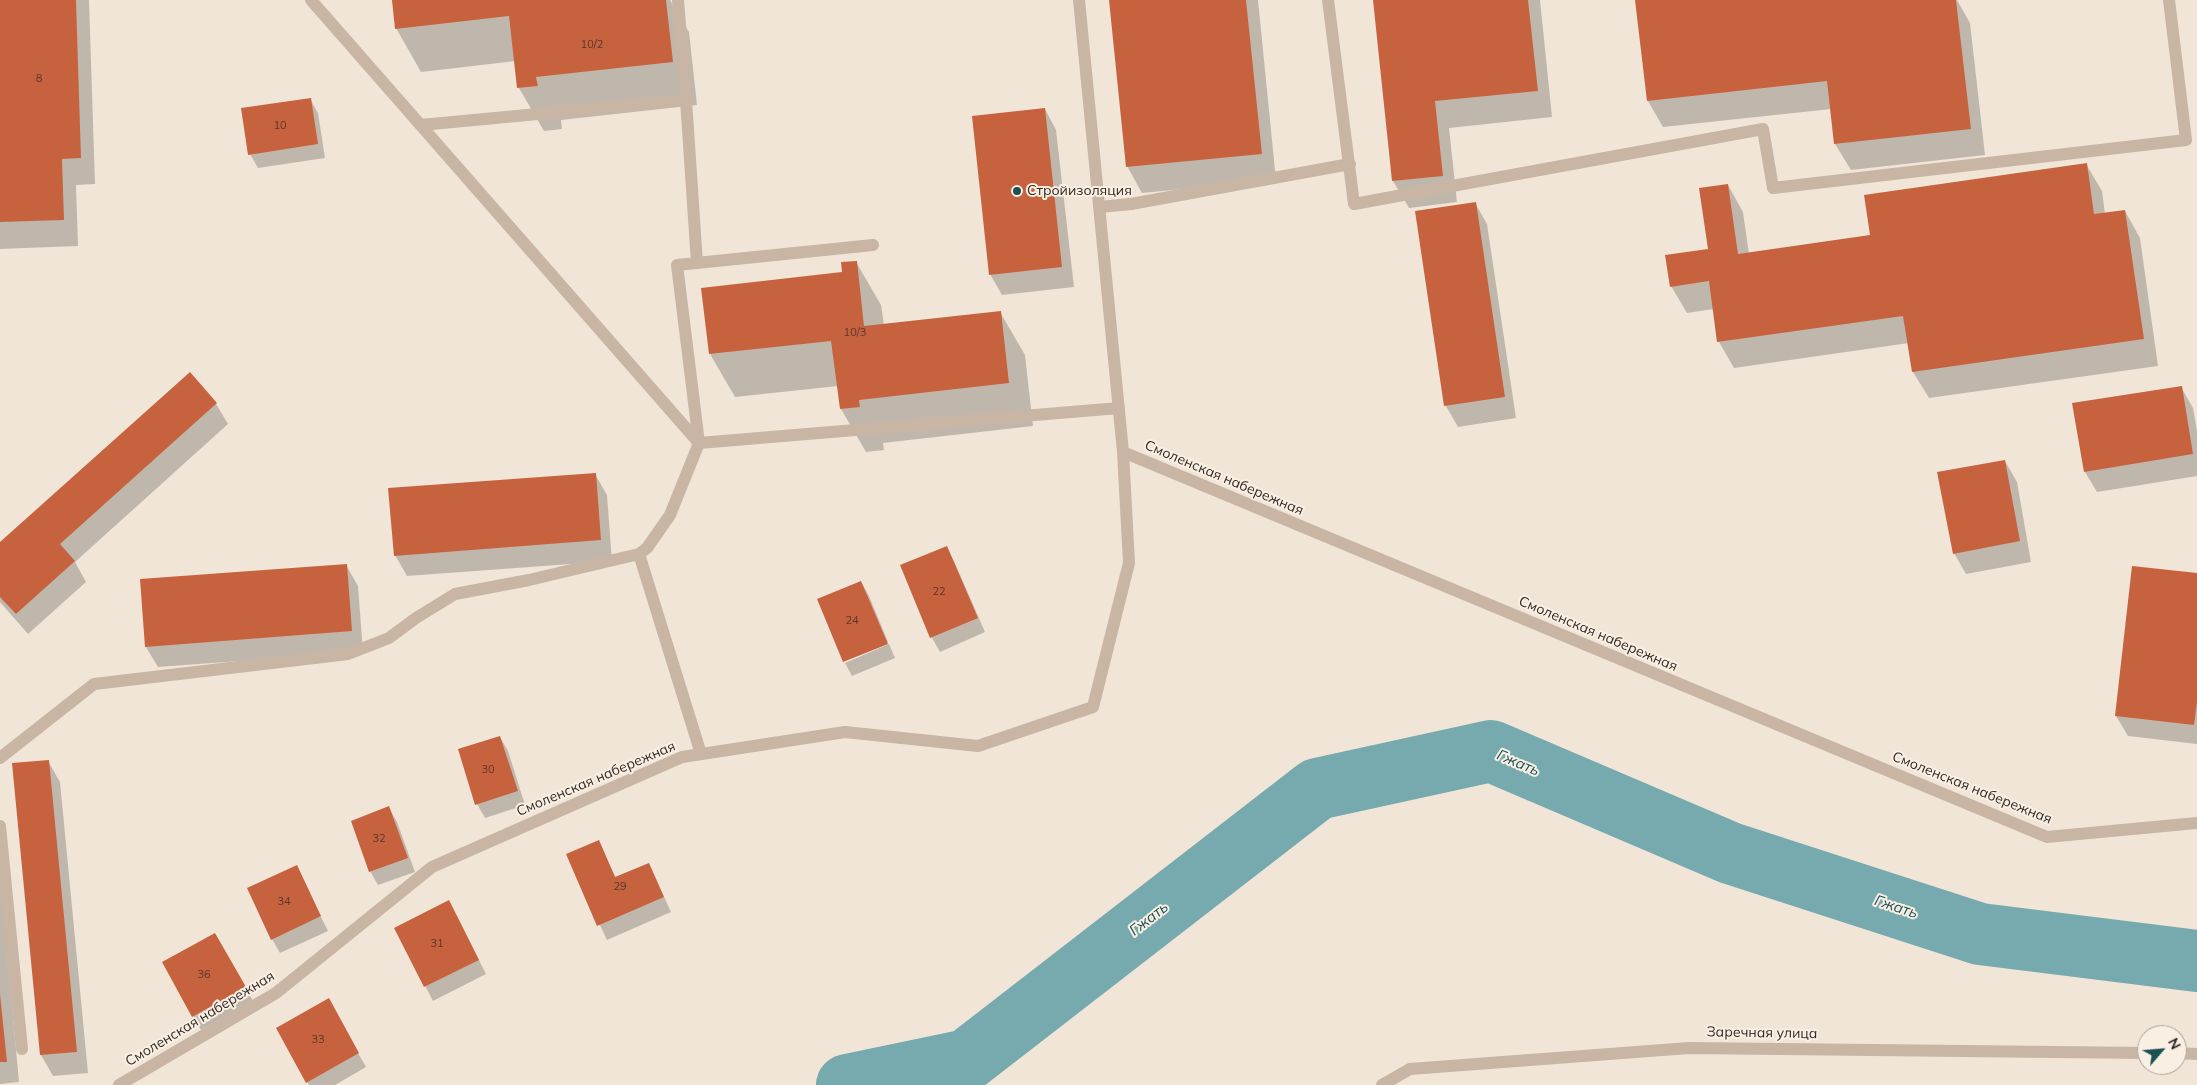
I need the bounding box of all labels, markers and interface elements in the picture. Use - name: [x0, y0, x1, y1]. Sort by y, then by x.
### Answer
- house number: 10/2: [581, 38, 603, 52]
- house number: 8: [36, 72, 42, 86]
- house number: 10: [273, 119, 287, 133]
- place label: Стройизоляция: [1027, 183, 1132, 199]
- marker: Стройизоляция: [1011, 185, 1023, 197]
- house number: 10/3: [844, 326, 866, 340]
- street label: Смоленская набережная: [1142, 437, 1306, 519]
- house number: 22: [932, 585, 946, 599]
- street label: Смоленская набережная: [1516, 593, 1680, 675]
- house number: 24: [845, 614, 859, 628]
- street label: Смоленская набережная: [514, 738, 678, 820]
- water label: Гжать: [1494, 746, 1542, 780]
- street label: Смоленская набережная: [1890, 748, 2054, 828]
- house number: 30: [481, 763, 495, 777]
- house number: 32: [372, 832, 386, 846]
- house number: 29: [613, 880, 627, 894]
- water label: Гжать: [1872, 892, 1920, 922]
- house number: 34: [277, 895, 291, 909]
- water label: Гжать: [1126, 898, 1172, 940]
- house number: 31: [430, 937, 444, 951]
- street label: Смоленская набережная: [122, 968, 278, 1070]
- house number: 36: [197, 968, 211, 982]
- street label: Заречная улица: [1706, 1024, 1818, 1042]
- north arrow: [2137, 1025, 2187, 1075]
- house number: 33: [311, 1033, 325, 1047]
- text: N: [2164, 1035, 2185, 1052]

